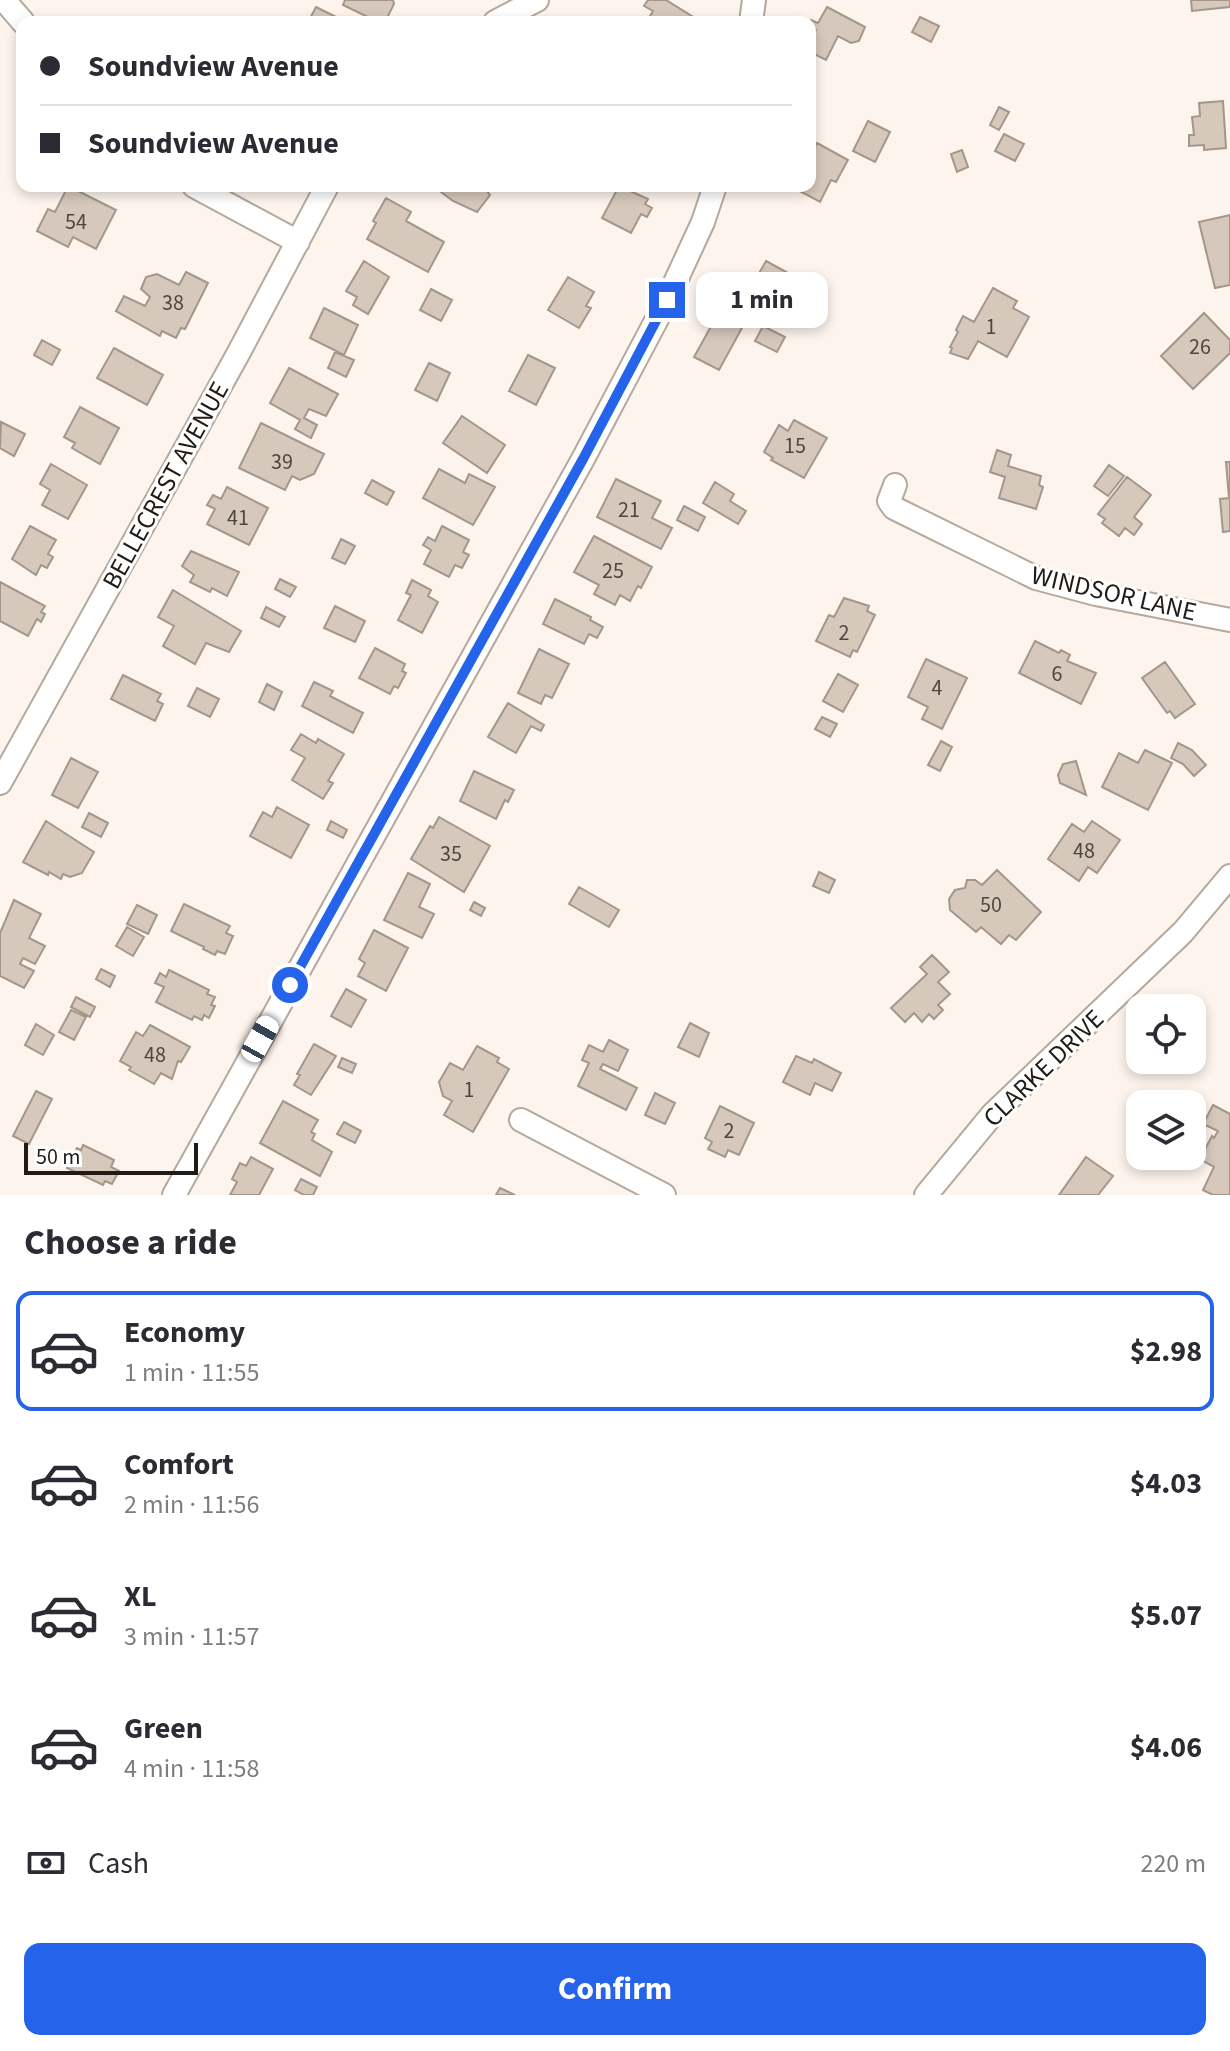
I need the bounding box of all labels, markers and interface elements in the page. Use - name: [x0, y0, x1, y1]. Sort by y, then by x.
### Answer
- text: Soundview Avenue: [88, 45, 339, 88]
- text: Soundview Avenue: [88, 122, 339, 165]
- house number: 54: [65, 206, 87, 238]
- callout: 1 min: [695, 272, 827, 328]
- text: 1 min: [730, 281, 794, 318]
- route end: [649, 282, 685, 318]
- house number: 38: [162, 287, 184, 319]
- house number: 1: [986, 311, 996, 343]
- house number: 26: [1189, 331, 1211, 363]
- street label: BELLECREST AVENUE: [93, 375, 238, 596]
- house number: 15: [784, 430, 806, 462]
- house number: 39: [271, 446, 293, 478]
- house number: 21: [618, 494, 640, 526]
- house number: 41: [227, 502, 249, 534]
- house number: 25: [602, 555, 624, 587]
- street label: WINDSOR LANE: [1028, 557, 1200, 630]
- house number: 2: [839, 617, 849, 649]
- house number: 6: [1052, 658, 1063, 690]
- house number: 4: [932, 672, 943, 704]
- house number: 48: [1073, 835, 1095, 867]
- house number: 35: [440, 838, 462, 870]
- house number: 50: [980, 889, 1002, 921]
- route start: [272, 967, 308, 1003]
- map controls: [1126, 994, 1206, 1170]
- button: locate: [1126, 994, 1206, 1074]
- street label: CLARKE DRIVE: [975, 1001, 1112, 1136]
- car: [238, 1012, 282, 1066]
- house number: 48: [144, 1039, 166, 1071]
- house number: 1: [464, 1074, 474, 1106]
- button: layers: [1126, 1090, 1206, 1170]
- house number: 2: [724, 1115, 734, 1147]
- scale bar: [24, 1139, 198, 1175]
- text: 50 m: [36, 1141, 81, 1173]
- text: Choose a ride: [24, 1217, 237, 1268]
- text: Economy: [124, 1311, 245, 1354]
- icon: car: [28, 1315, 100, 1387]
- text: $2.98: [1130, 1330, 1202, 1373]
- text: 1 min · 11:55: [124, 1354, 259, 1391]
- text: Comfort: [124, 1443, 234, 1486]
- icon: car: [28, 1447, 100, 1519]
- text: $4.03: [1130, 1462, 1202, 1505]
- text: 2 min · 11:56: [124, 1486, 259, 1523]
- text: XL: [124, 1575, 157, 1618]
- icon: car: [28, 1579, 100, 1651]
- text: $5.07: [1130, 1594, 1202, 1637]
- text: 3 min · 11:57: [124, 1618, 259, 1655]
- text: Green: [124, 1707, 203, 1750]
- icon: car: [28, 1711, 100, 1783]
- text: $4.06: [1130, 1726, 1202, 1769]
- text: 4 min · 11:58: [124, 1750, 259, 1787]
- icon: cash: [24, 1841, 68, 1885]
- text: Cash: [88, 1842, 149, 1885]
- text: 220 m: [1140, 1845, 1206, 1882]
- button: Confirm: [24, 1943, 1206, 2035]

